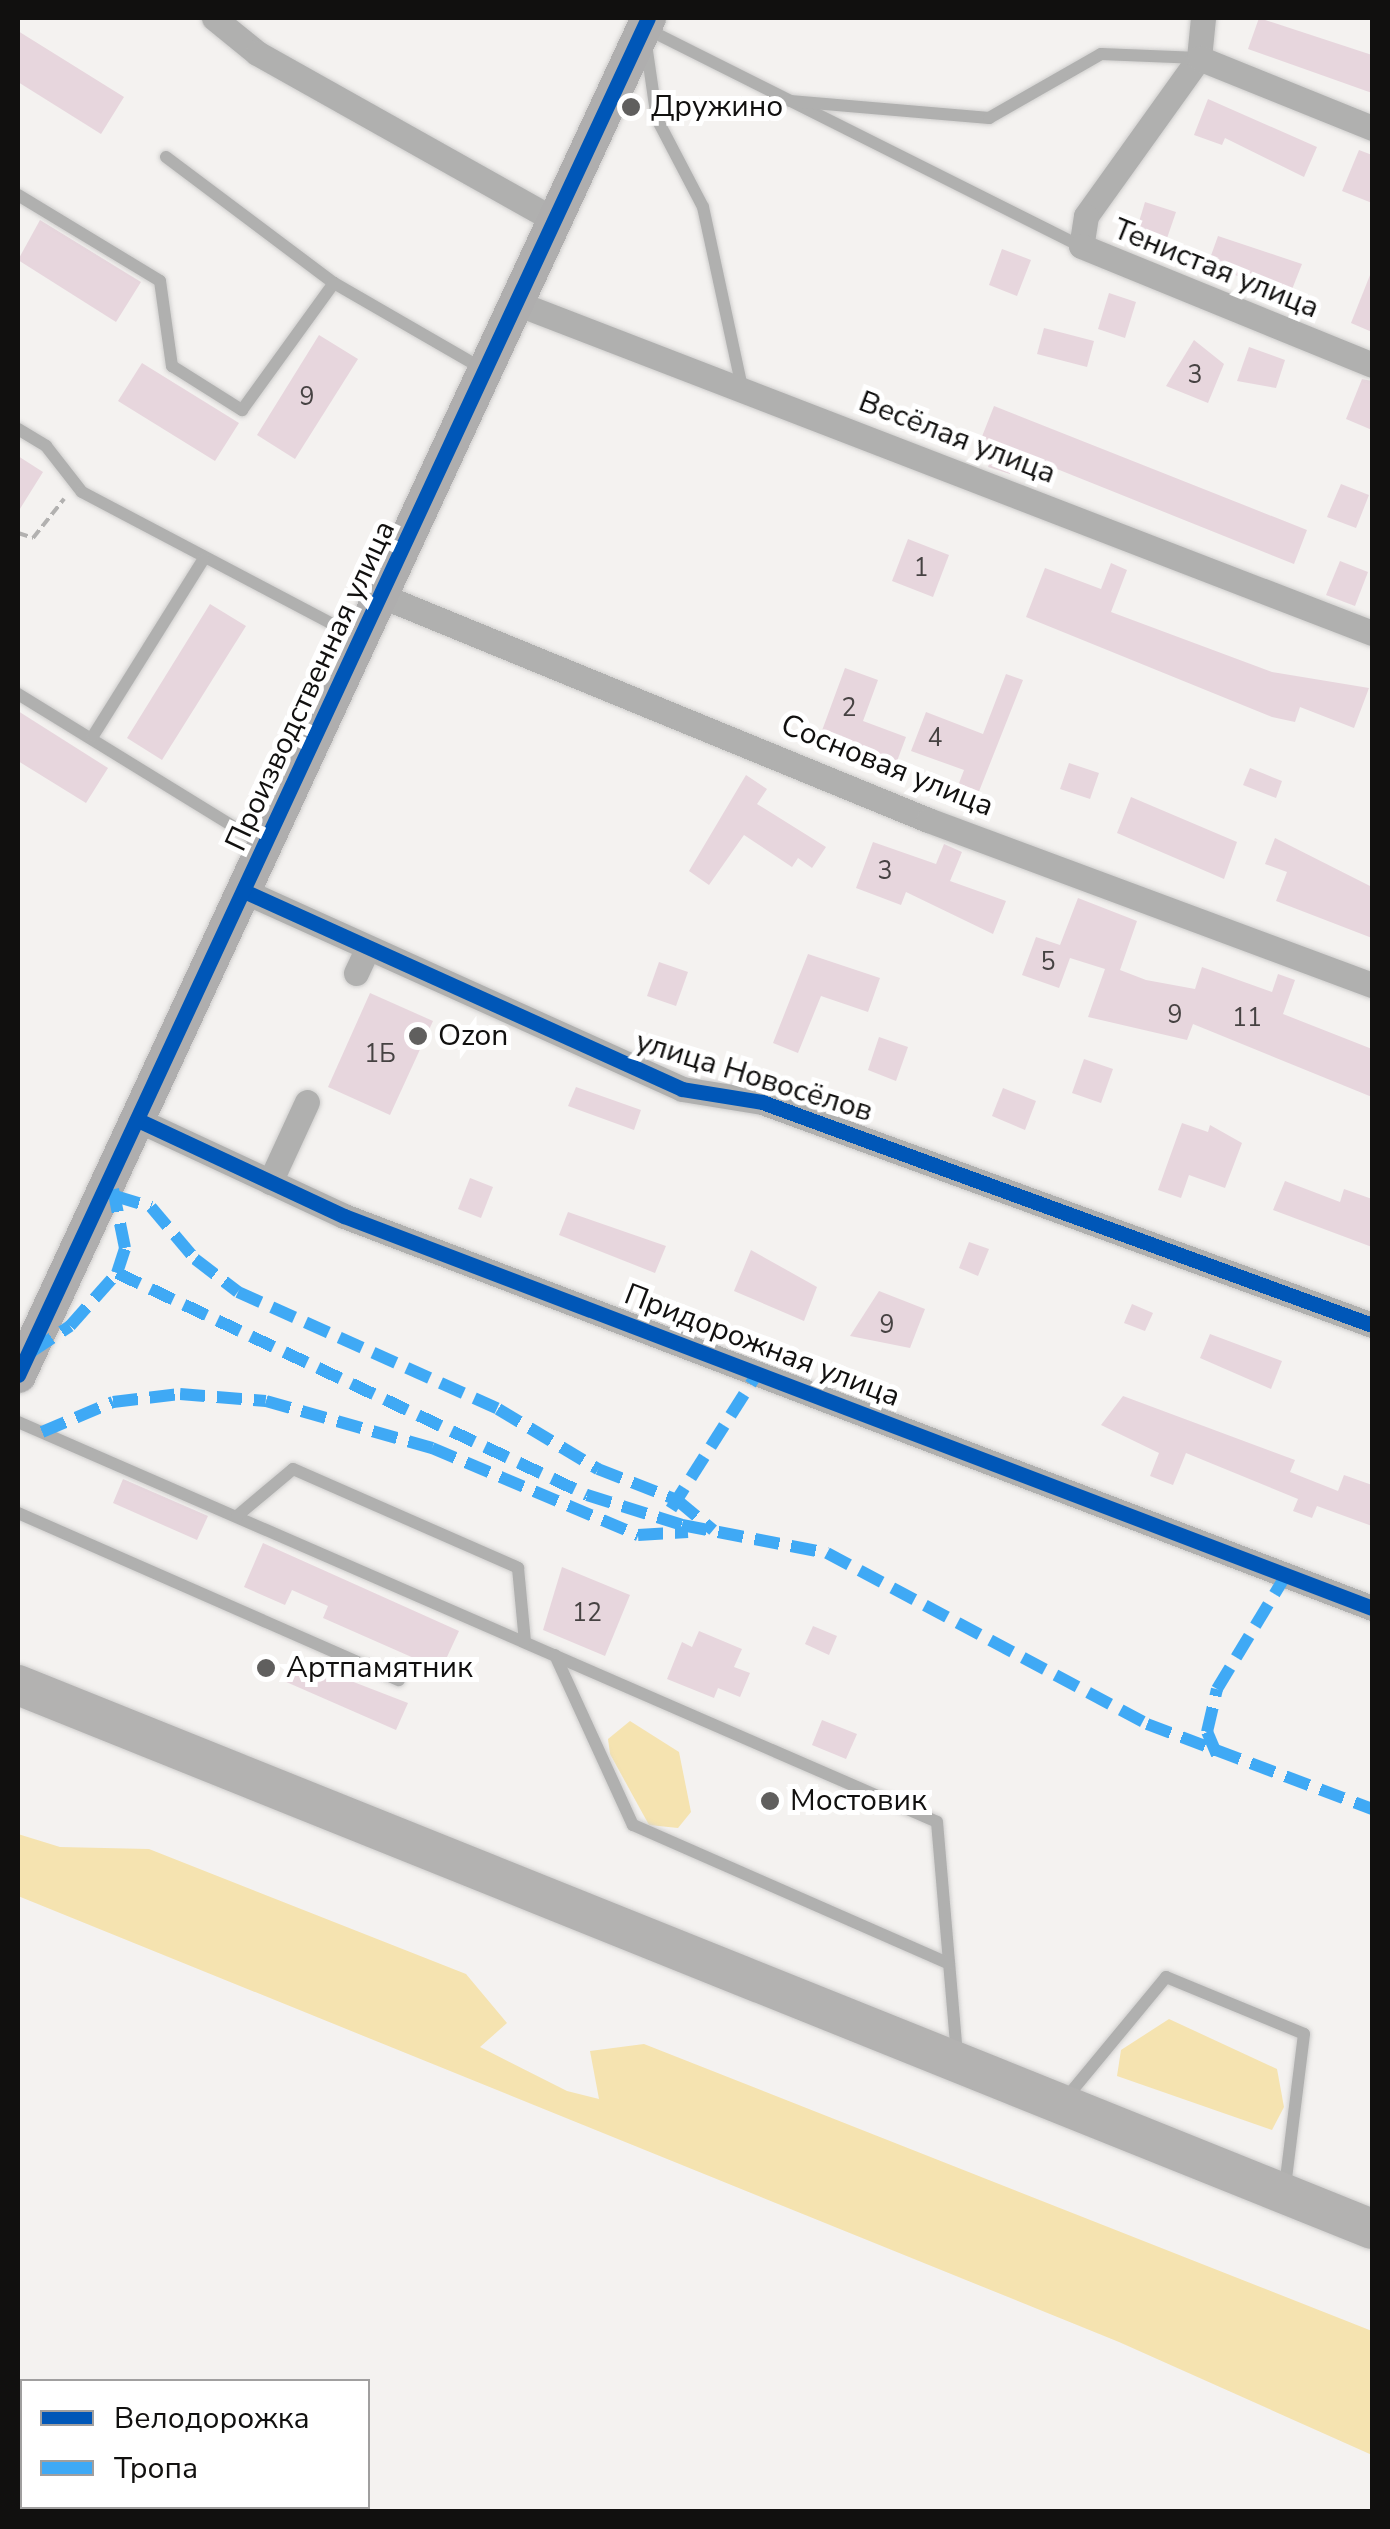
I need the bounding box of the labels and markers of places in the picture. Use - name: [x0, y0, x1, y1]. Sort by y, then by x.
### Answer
- place label: Дружино: [651, 89, 783, 125]
- marker: Дружино: [620, 96, 642, 118]
- place label: Ozon: [438, 1018, 508, 1054]
- marker: Ozon: [407, 1025, 429, 1047]
- place label: Артпамятник: [286, 1650, 473, 1686]
- marker: Артпамятник: [255, 1657, 277, 1679]
- place label: Мостовик: [790, 1783, 927, 1819]
- marker: Мостовик: [759, 1790, 781, 1812]

